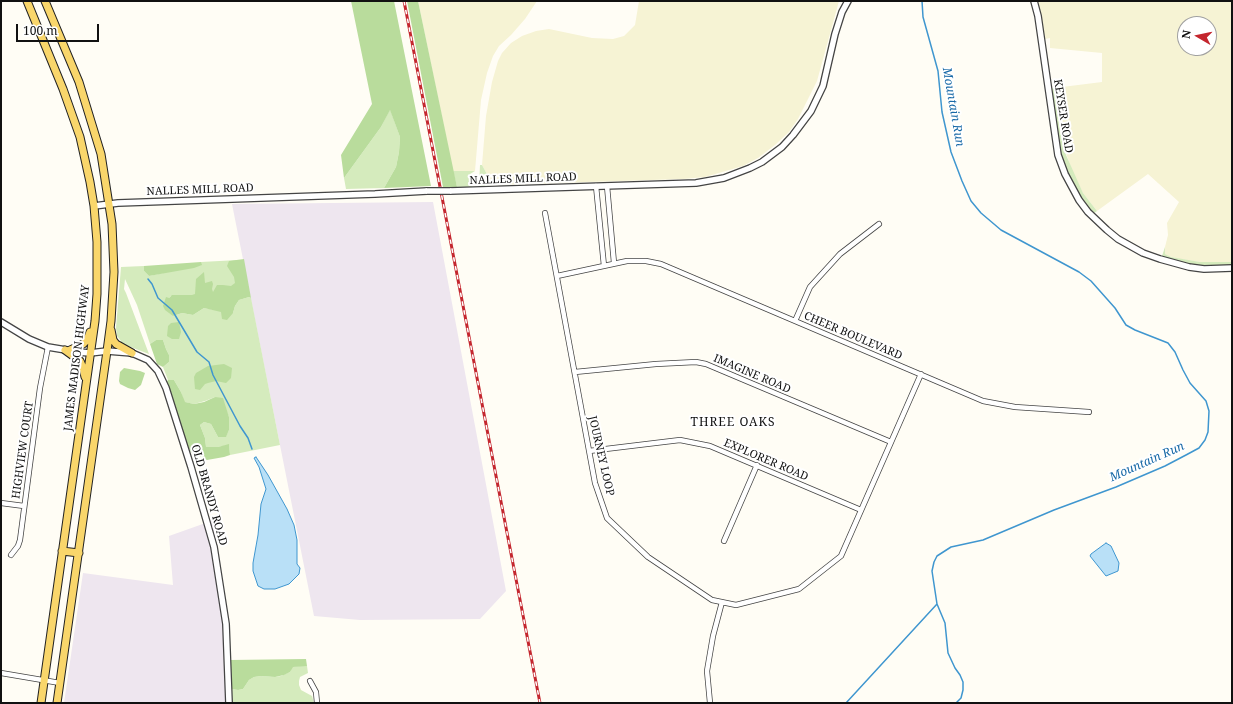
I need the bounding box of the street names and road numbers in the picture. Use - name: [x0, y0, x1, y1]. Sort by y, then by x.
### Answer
- street label: KEYSER ROAD: [1051, 78, 1075, 154]
- street label: NALLES MILL ROAD: [469, 171, 577, 187]
- street label: NALLES MILL ROAD: [146, 182, 254, 198]
- street label: JAMES MADISON HIGHWAY: [61, 284, 93, 432]
- street label: CHEER BOULEVARD: [802, 309, 904, 363]
- street label: IMAGINE ROAD: [711, 352, 793, 396]
- street label: HIGHVIEW COURT: [10, 400, 36, 500]
- street label: JOURNEY LOOP: [585, 415, 617, 497]
- street label: EXPLORER ROAD: [722, 436, 810, 484]
- street label: OLD BRANDY ROAD: [188, 443, 230, 547]

